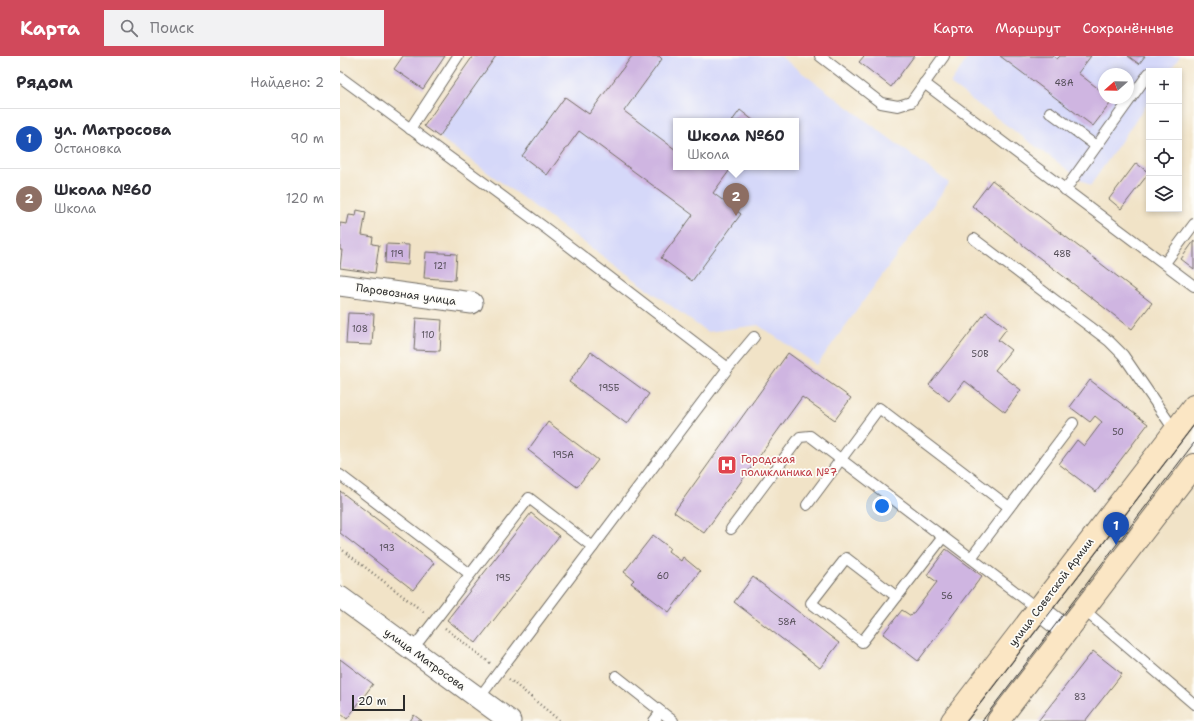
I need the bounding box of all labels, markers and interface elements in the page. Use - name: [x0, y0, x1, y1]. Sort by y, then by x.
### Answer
- search box: [104, 10, 384, 46]
- text: Карта: [20, 16, 80, 41]
- icon: search: [118, 17, 140, 39]
- text: Поиск: [150, 18, 194, 38]
- text: Карта: [933, 19, 973, 37]
- text: Маршрут: [995, 19, 1061, 37]
- text: Сохранённые: [1083, 19, 1174, 37]
- north arrow: [1098, 68, 1134, 104]
- map controls: [1146, 68, 1182, 212]
- button: +: [1146, 68, 1182, 104]
- text: Рядом: [16, 71, 73, 93]
- text: Найдено: 2: [250, 74, 324, 91]
- house number: 48А: [1055, 77, 1074, 89]
- button: −: [1146, 104, 1182, 140]
- popup: [673, 118, 799, 170]
- text: ул. Матросова: [54, 120, 171, 140]
- text: Школа №60: [687, 126, 785, 146]
- text: 1: [26, 130, 32, 147]
- text: 90 m: [290, 130, 324, 147]
- text: Остановка: [54, 140, 121, 157]
- button: locate: [1146, 140, 1182, 176]
- text: Школа: [687, 146, 729, 163]
- button: layers: [1146, 176, 1182, 212]
- text: Школа №60: [54, 180, 152, 200]
- pin: 2: [723, 183, 749, 216]
- text: 2: [24, 190, 34, 207]
- text: 120 m: [286, 190, 324, 207]
- text: Школа: [54, 200, 96, 217]
- house number: 119: [390, 248, 404, 260]
- house number: 48В: [1053, 248, 1071, 260]
- house number: 121: [434, 260, 446, 272]
- street label: Паровозная улица: [355, 280, 457, 309]
- house number: 108: [352, 323, 368, 335]
- house number: 110: [421, 329, 435, 341]
- house number: 50В: [971, 348, 989, 360]
- house number: 195Б: [598, 382, 620, 394]
- house number: 50: [1112, 426, 1124, 438]
- house number: 195А: [552, 449, 574, 461]
- place label: Городская поликлиника №7: [741, 452, 837, 480]
- hospital icon: Городская поликлиника №7: [716, 454, 738, 476]
- your location: [872, 496, 892, 516]
- pin: 1: [1103, 512, 1129, 545]
- street label: улица Советской Армии: [1006, 535, 1097, 650]
- house number: 193: [379, 542, 395, 554]
- house number: 60: [657, 570, 669, 582]
- house number: 195: [495, 572, 511, 584]
- house number: 56: [941, 590, 953, 602]
- house number: 58А: [778, 616, 797, 628]
- street label: улица Матросова: [381, 625, 469, 694]
- house number: 83: [1074, 691, 1086, 703]
- scale bar: [352, 693, 405, 712]
- text: 20 m: [358, 694, 386, 709]

